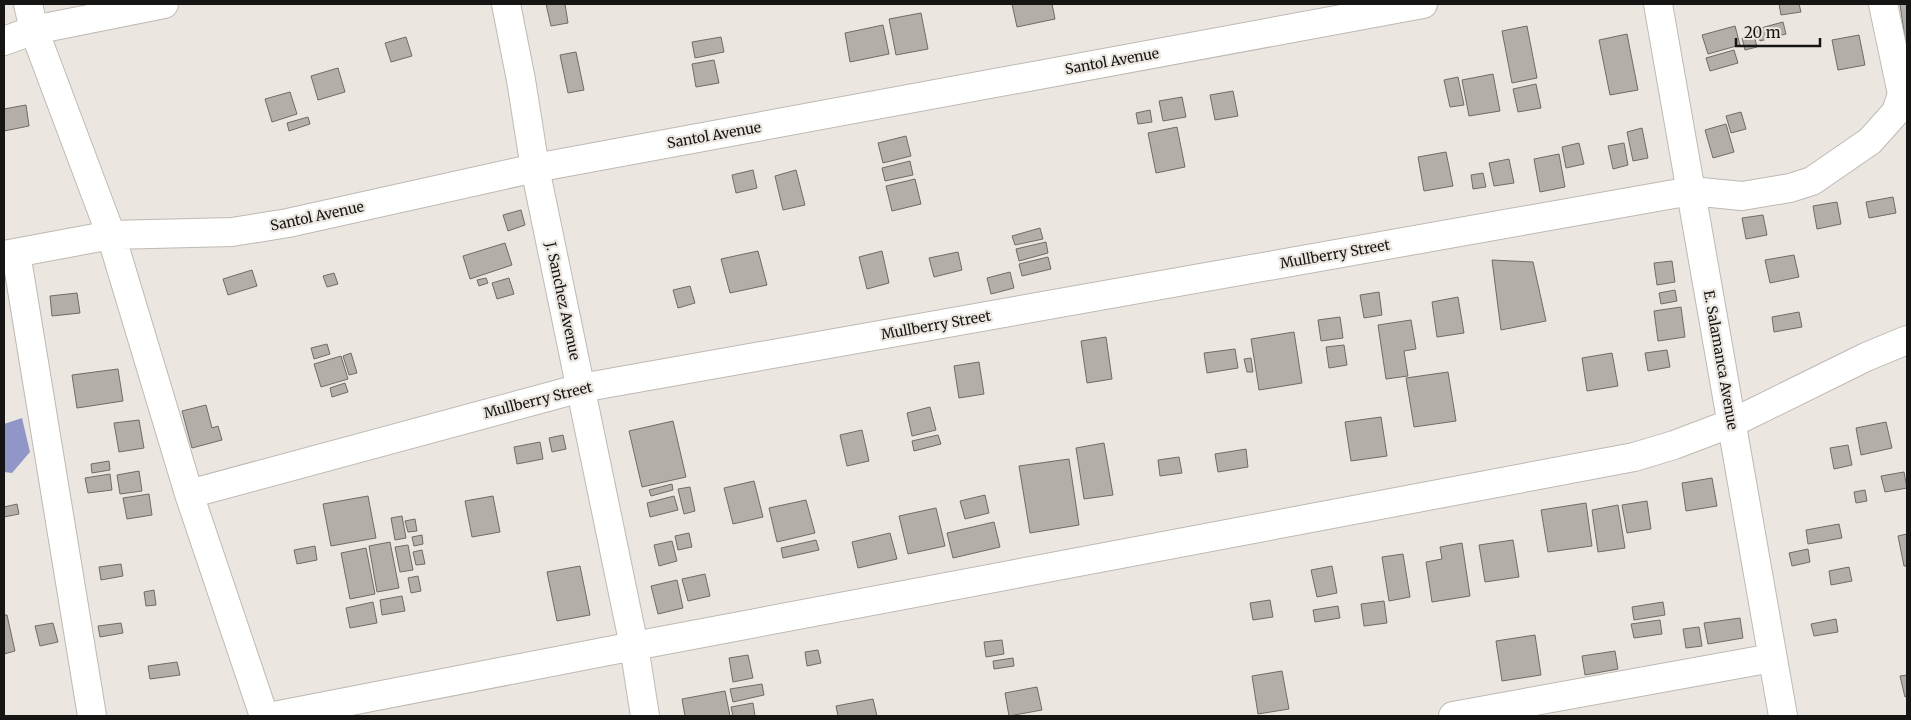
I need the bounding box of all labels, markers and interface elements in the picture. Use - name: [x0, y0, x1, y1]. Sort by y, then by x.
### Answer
- scale bar: [1736, 15, 1820, 47]
- text: 20 m: [1744, 23, 1781, 42]
- street label: Santol Avenue: [1064, 44, 1160, 78]
- street label: Santol Avenue: [666, 118, 762, 152]
- street label: Santol Avenue: [269, 197, 365, 235]
- street label: Mullberry Street: [1279, 235, 1392, 273]
- street label: J. Sanchez Avenue: [541, 239, 584, 362]
- street label: E. Salamanca Avenue: [1700, 289, 1742, 431]
- street label: Mullberry Street: [880, 306, 993, 344]
- street label: Mullberry Street: [482, 378, 595, 422]

